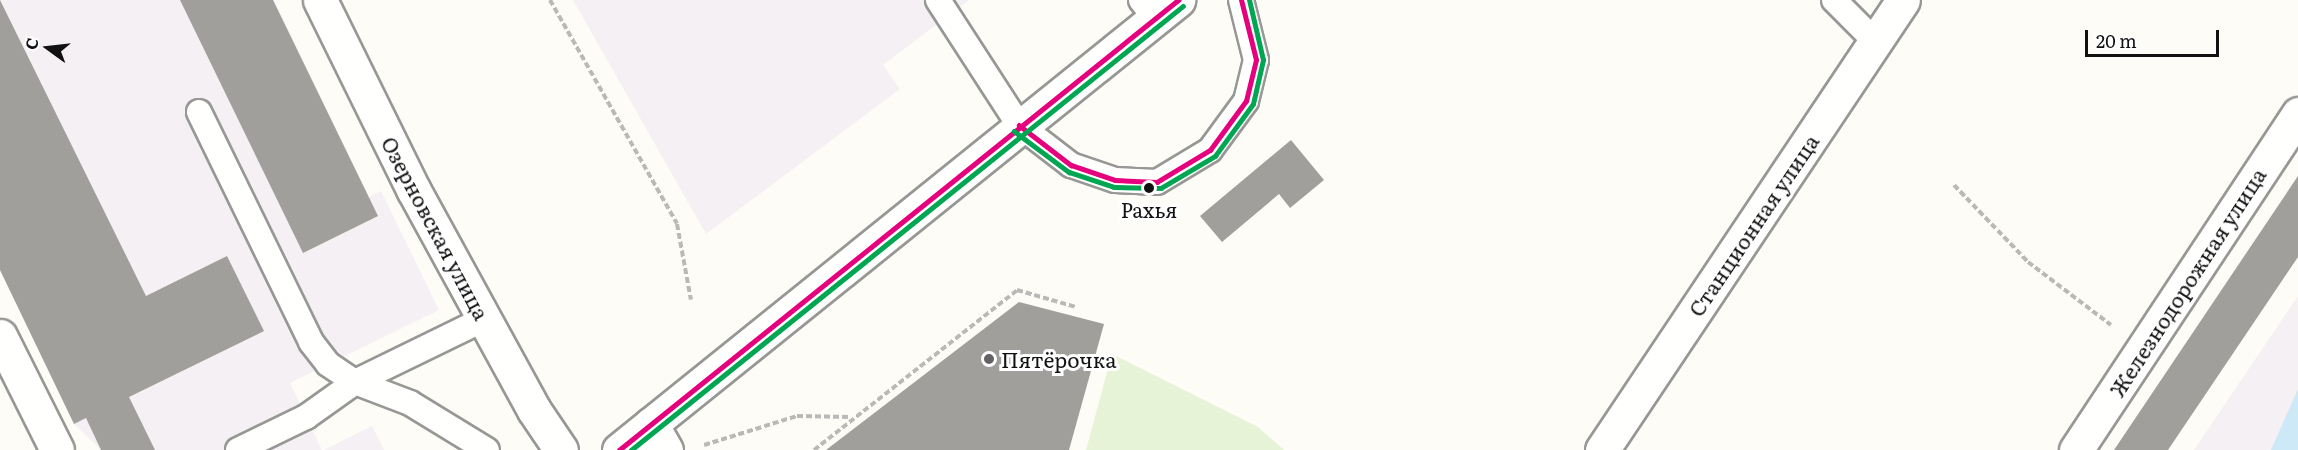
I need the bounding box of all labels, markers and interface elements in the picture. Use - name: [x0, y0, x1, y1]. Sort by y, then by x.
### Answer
- north arrow: [18, 18, 78, 78]
- scale bar: [2088, 18, 2222, 56]
- text: 20 m: [2096, 27, 2137, 54]
- text: С: [18, 35, 44, 52]
- street label: Станционная улица: [1683, 129, 1823, 321]
- street label: Озерновская улица: [377, 132, 495, 324]
- street label: Железнодорожная улица: [2104, 163, 2270, 401]
- marker: Рахья: [1143, 182, 1155, 194]
- place label: Рахья: [1121, 197, 1177, 221]
- place label: Пятёрочка: [1001, 346, 1117, 372]
- marker: Пятёрочка: [982, 352, 996, 366]

